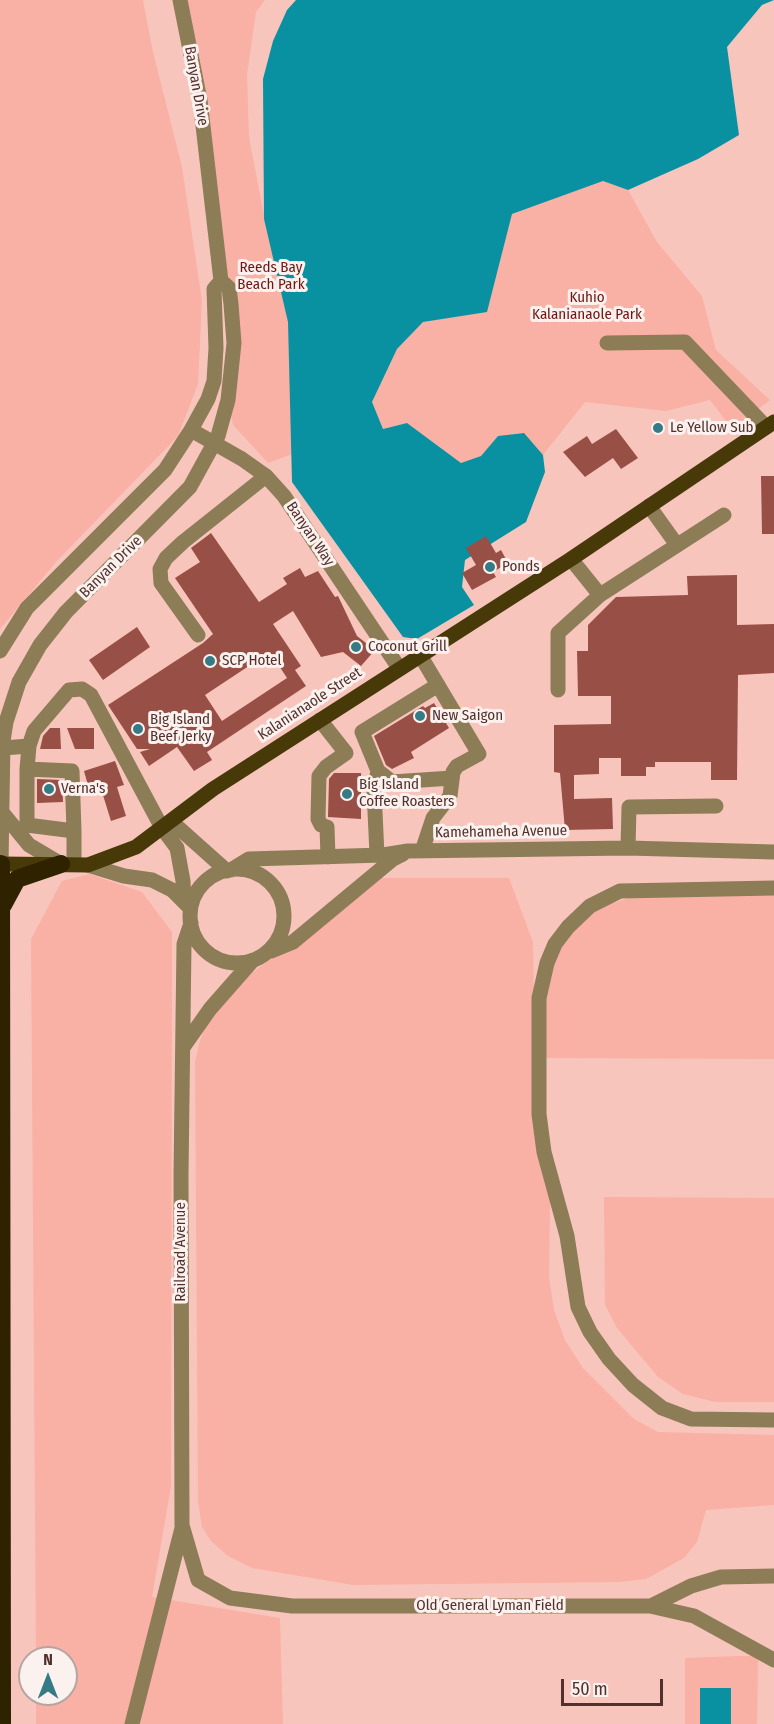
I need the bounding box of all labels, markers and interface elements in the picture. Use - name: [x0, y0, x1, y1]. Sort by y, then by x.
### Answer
- street label: Banyan Drive: [180, 45, 212, 127]
- park label: Reeds Bay Beach Park: [237, 259, 305, 294]
- park label: Kuhio Kalanianaole Park: [532, 289, 642, 324]
- place label: Le Yellow Sub: [670, 419, 754, 437]
- marker: Le Yellow Sub: [651, 421, 665, 435]
- street label: Banyan Way: [282, 499, 338, 569]
- street label: Banyan Drive: [76, 532, 146, 602]
- place label: Ponds: [502, 558, 540, 576]
- marker: Ponds: [483, 560, 497, 574]
- place label: Coconut Grill: [368, 638, 447, 656]
- marker: Coconut Grill: [349, 640, 363, 654]
- place label: SCP Hotel: [222, 652, 281, 670]
- marker: SCP Hotel: [203, 654, 217, 668]
- street label: Kalanianaole Street: [255, 664, 365, 744]
- place label: New Saigon: [432, 707, 503, 725]
- marker: New Saigon: [413, 709, 427, 723]
- place label: Big Island Beef Jerky: [150, 711, 212, 746]
- marker: Big Island Beef Jerky: [131, 722, 145, 736]
- place label: Big Island Coffee Roasters: [359, 776, 454, 811]
- place label: Verna's: [61, 780, 105, 798]
- marker: Verna's: [42, 782, 56, 796]
- marker: Big Island Coffee Roasters: [340, 787, 354, 801]
- street label: Kamehameha Avenue: [435, 822, 567, 842]
- street label: Railroad Avenue: [172, 1202, 190, 1302]
- street label: Old General Lyman Field: [416, 1597, 564, 1615]
- north arrow: [18, 1646, 78, 1706]
- text: N: [43, 1650, 53, 1669]
- scale bar: [564, 1667, 666, 1705]
- text: 50 m: [572, 1678, 608, 1700]

